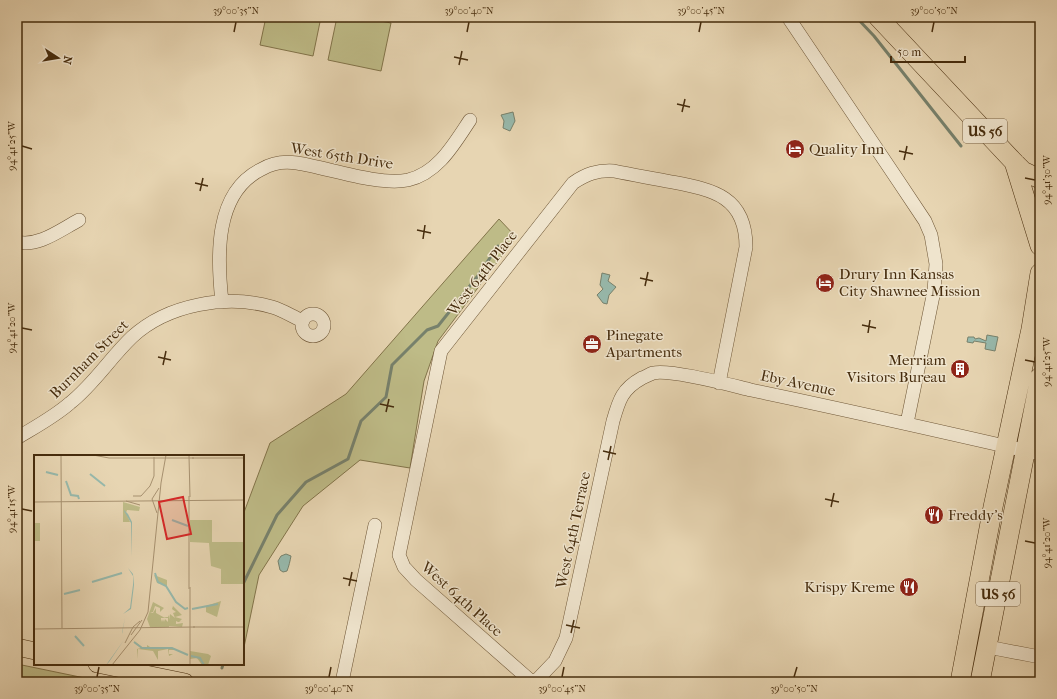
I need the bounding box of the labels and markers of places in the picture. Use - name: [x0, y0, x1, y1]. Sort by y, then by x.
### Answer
- hotel icon: Quality Inn: [784, 138, 806, 160]
- place label: Quality Inn: [809, 140, 885, 158]
- place label: Drury Inn Kansas City Shawnee Mission: [839, 265, 981, 300]
- hotel icon: Drury Inn Kansas City Shawnee Mission: [814, 272, 836, 294]
- place label: Pinegate Apartments: [605, 326, 682, 361]
- office icon: Pinegate Apartments: [581, 333, 603, 355]
- place label: Merriam Visitors Bureau: [846, 351, 947, 386]
- building icon: Merriam Visitors Bureau: [949, 358, 971, 380]
- restaurant icon: Freddy's: [923, 504, 945, 526]
- place label: Freddy's: [948, 506, 1003, 524]
- restaurant icon: Krispy Kreme: [898, 576, 920, 598]
- place label: Krispy Kreme: [804, 578, 896, 596]

